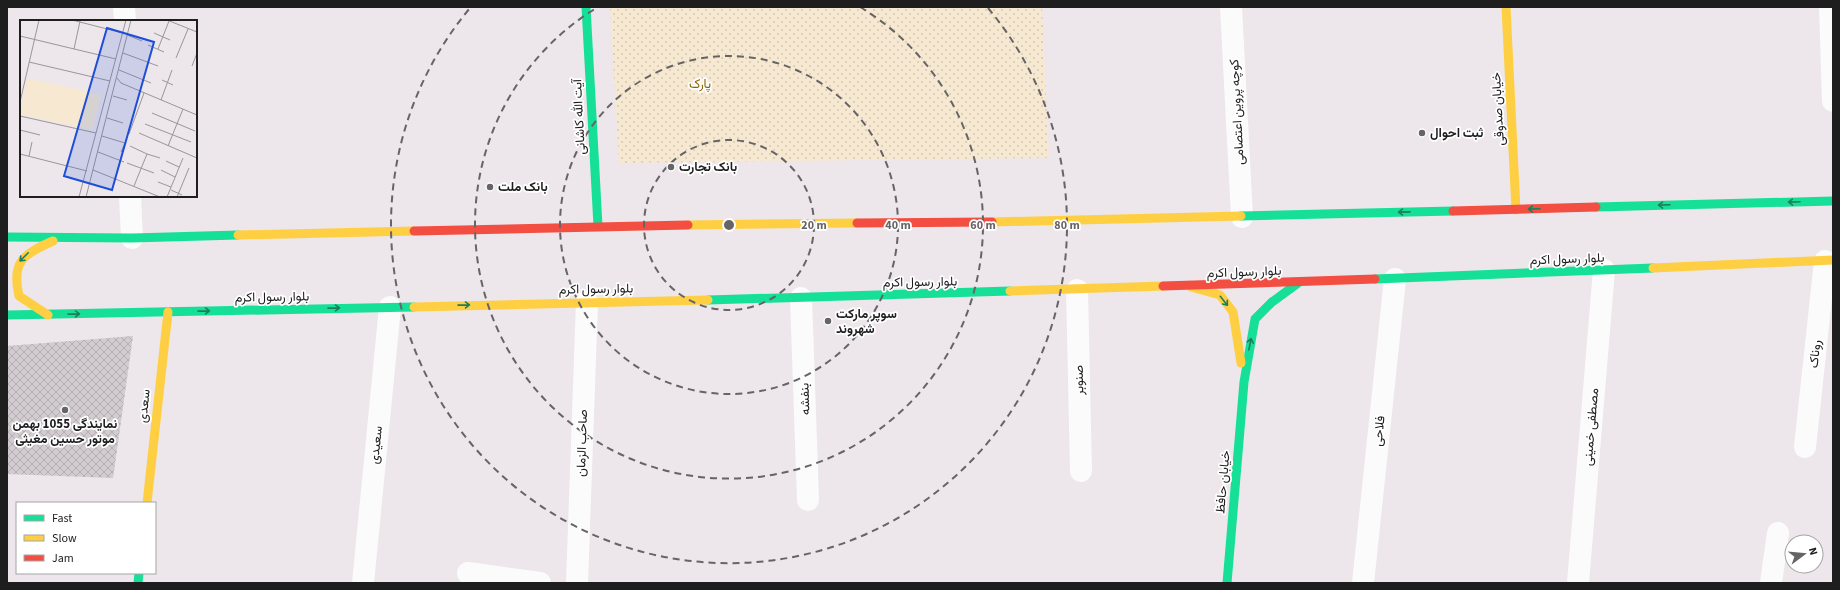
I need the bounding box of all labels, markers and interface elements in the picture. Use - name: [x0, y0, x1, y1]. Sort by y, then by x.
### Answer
- inset map: [20, 20, 197, 197]
- street label: کوچه پروین اعتصامی: [1225, 58, 1249, 165]
- street label: خیابان صدوقی: [1487, 72, 1509, 146]
- park label: پارک: [689, 75, 711, 93]
- street label: آیت الله کاشانی: [568, 78, 590, 155]
- place label: ثبت احوال: [1430, 124, 1483, 142]
- marker: ثبت احوال: [1417, 128, 1427, 138]
- place label: بانک تجارت: [679, 158, 737, 176]
- marker: بانک تجارت: [666, 162, 676, 172]
- place label: بانک ملت: [498, 178, 548, 196]
- marker: بانک ملت: [485, 182, 495, 192]
- one-way arrow: [1788, 198, 1801, 206]
- one-way arrow: [1658, 202, 1671, 209]
- one-way arrow: [1528, 205, 1541, 213]
- one-way arrow: [1398, 209, 1411, 216]
- text: 20 m: [801, 217, 827, 234]
- text: 40 m: [885, 217, 911, 234]
- text: 60 m: [970, 217, 996, 234]
- text: 80 m: [1054, 217, 1080, 234]
- centre of rings: [722, 218, 736, 232]
- street label: بلوار رسول اکرم: [1529, 249, 1605, 269]
- one-way arrow: [19, 252, 29, 262]
- street label: بلوار رسول اکرم: [1206, 262, 1282, 282]
- street label: بلوار رسول اکرم: [882, 272, 958, 292]
- street label: بلوار رسول اکرم: [558, 279, 634, 299]
- street label: بلوار رسول اکرم: [234, 287, 310, 307]
- one-way arrow: [1220, 295, 1229, 306]
- one-way arrow: [457, 301, 470, 309]
- one-way arrow: [327, 304, 340, 312]
- place label: سوپر مارکت شهروند: [836, 305, 897, 338]
- one-way arrow: [197, 307, 210, 315]
- one-way arrow: [67, 310, 80, 318]
- marker: سوپر مارکت شهروند: [823, 316, 833, 326]
- one-way arrow: [1247, 338, 1255, 351]
- street label: روناک: [1805, 339, 1825, 369]
- street label: صنوبر: [1070, 365, 1088, 396]
- street label: بنفشه: [795, 382, 815, 416]
- street label: مصطفی خمینی: [1579, 387, 1603, 467]
- street label: سعدی: [133, 388, 155, 424]
- marker: نمایندگی 1055 بهمن موتور حسین مغیثی: [60, 405, 70, 415]
- street label: صاحب الزمان: [572, 409, 592, 477]
- place label: نمایندگی 1055 بهمن موتور حسین مغیثی: [13, 415, 118, 448]
- street label: فلاحی: [1368, 415, 1390, 447]
- street label: سعیدی: [365, 425, 387, 465]
- street label: خیابان حافظ: [1211, 449, 1235, 514]
- legend: [16, 502, 156, 574]
- text: Fast: [52, 510, 72, 527]
- text: Slow: [52, 530, 77, 547]
- north arrow: [1784, 534, 1824, 574]
- text: N: [1805, 546, 1821, 557]
- text: Jam: [52, 550, 74, 567]

